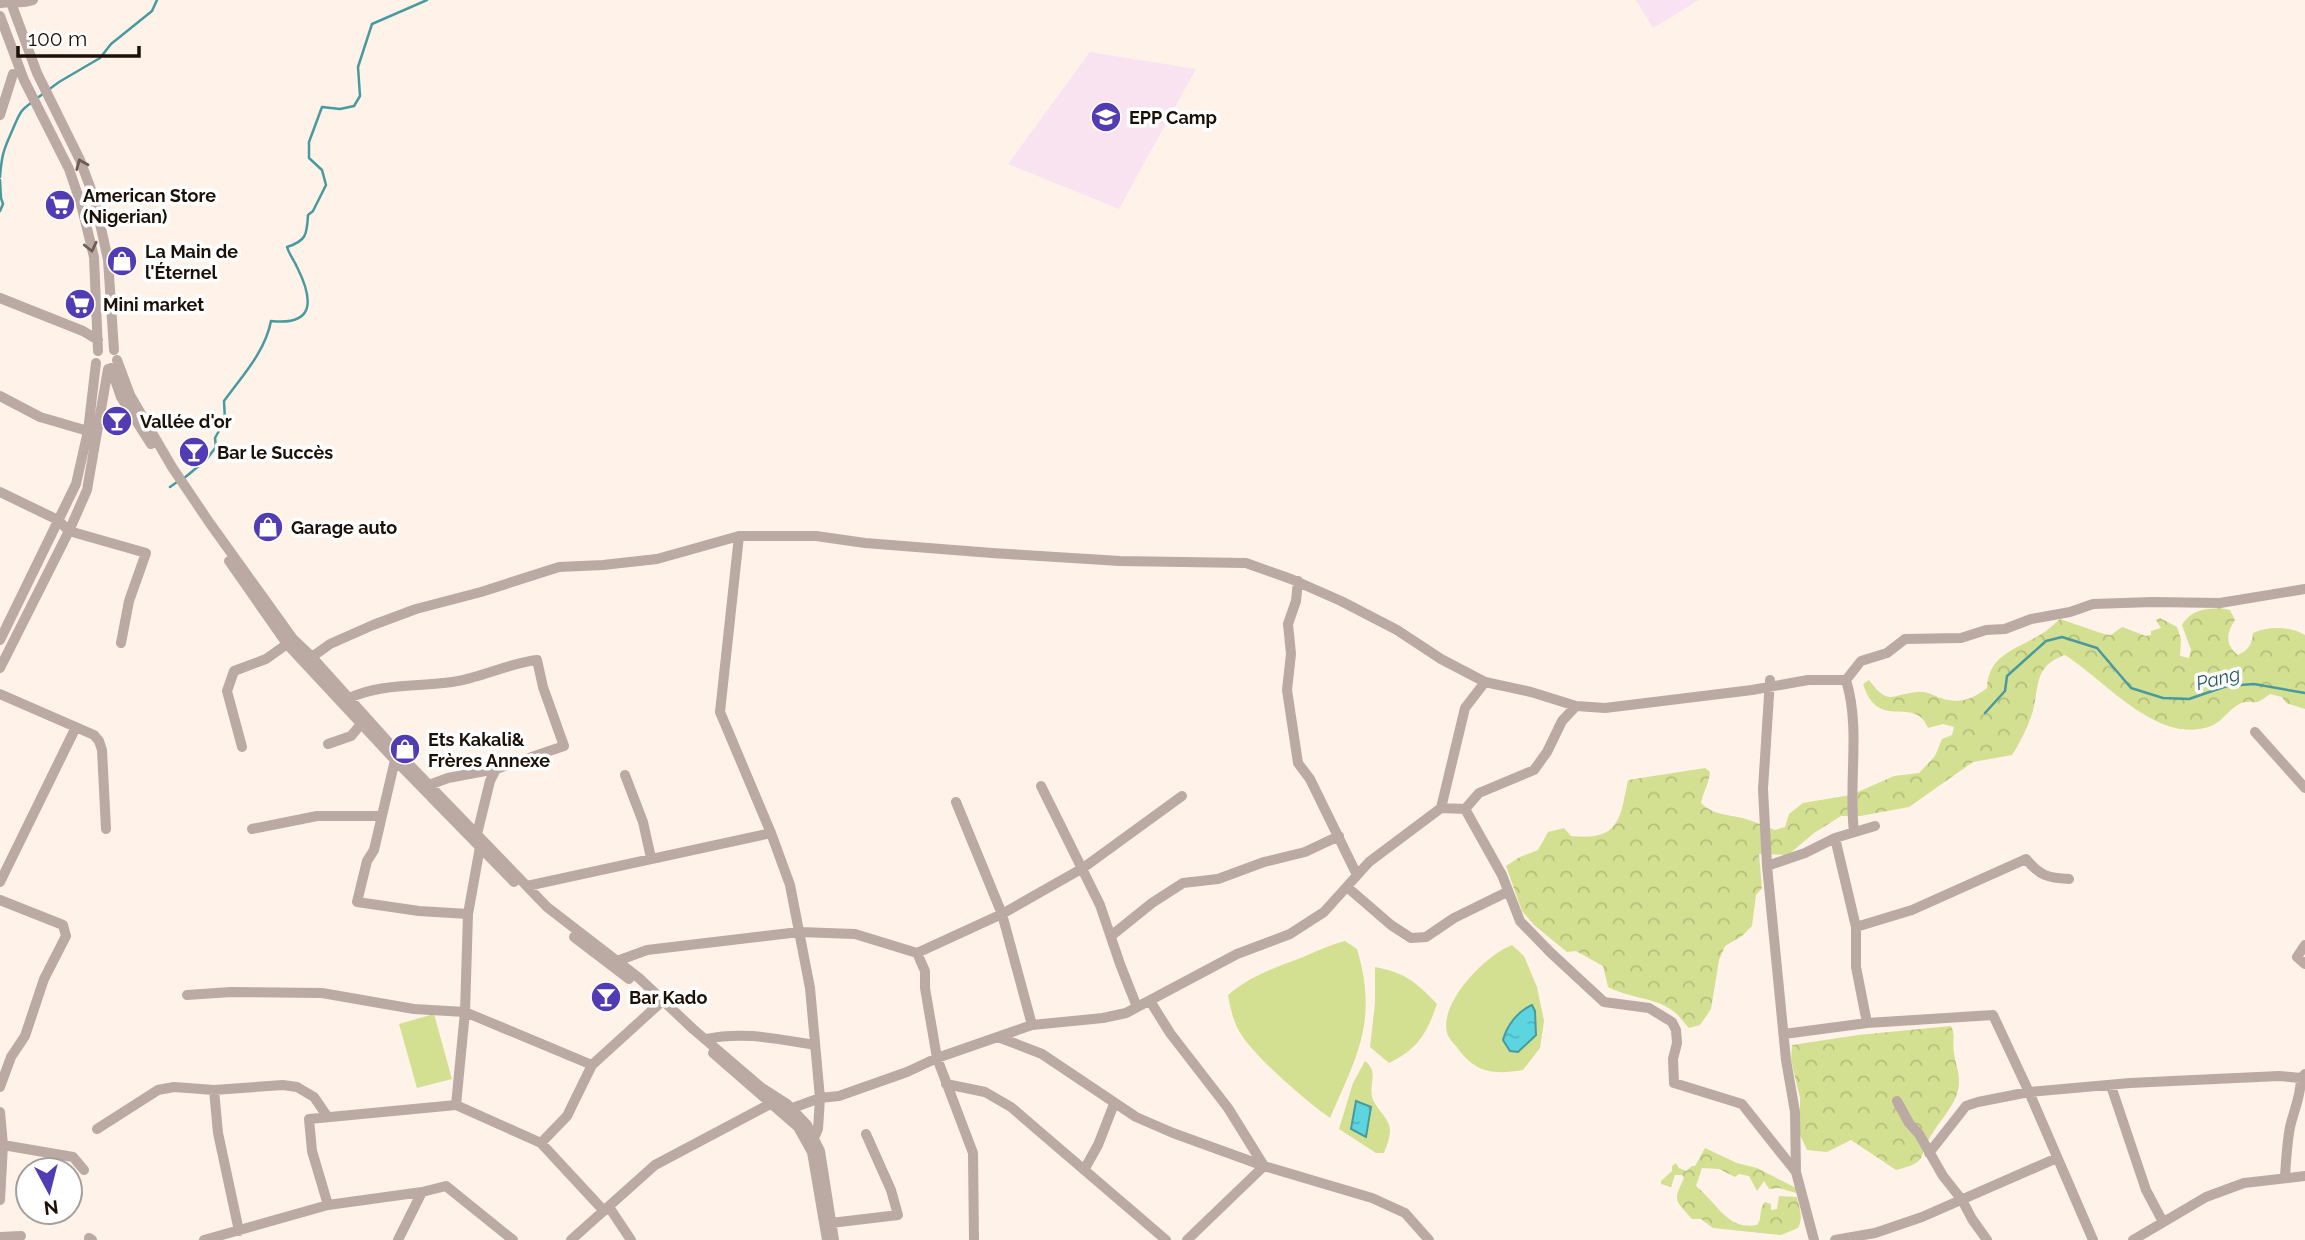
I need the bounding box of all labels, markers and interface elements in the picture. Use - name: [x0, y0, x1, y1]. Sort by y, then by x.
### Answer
- scale bar: [18, 14, 138, 58]
- text: 100 m: [28, 26, 87, 51]
- school or university icon: EPP Camp: [1089, 100, 1123, 134]
- place label: EPP Camp: [1129, 107, 1217, 128]
- one-way arrow: [75, 158, 89, 170]
- place label: American Store (Nigerian): [83, 185, 216, 227]
- supermarket icon: American Store (Nigerian): [43, 188, 77, 222]
- one-way arrow: [83, 241, 97, 253]
- place label: La Main de l'Éternel: [145, 241, 238, 283]
- shop icon: La Main de l'Éternel: [105, 244, 139, 278]
- supermarket icon: Mini market: [63, 287, 97, 321]
- place label: Mini market: [103, 294, 204, 315]
- bar icon: Vallée d'or: [100, 404, 134, 438]
- place label: Vallée d'or: [140, 411, 232, 432]
- bar icon: Bar le Succès: [177, 435, 211, 469]
- place label: Bar le Succès: [217, 442, 333, 463]
- shop icon: Garage auto: [251, 510, 285, 544]
- place label: Garage auto: [291, 517, 397, 538]
- water label: Pang: [2194, 662, 2242, 694]
- place label: Ets Kakali& Frères Annexe: [428, 729, 550, 771]
- shop icon: Ets Kakali& Frères Annexe: [388, 732, 422, 766]
- bar icon: Bar Kado: [589, 980, 623, 1014]
- place label: Bar Kado: [629, 987, 707, 1008]
- north arrow: [14, 1156, 84, 1226]
- text: N: [43, 1196, 60, 1220]

